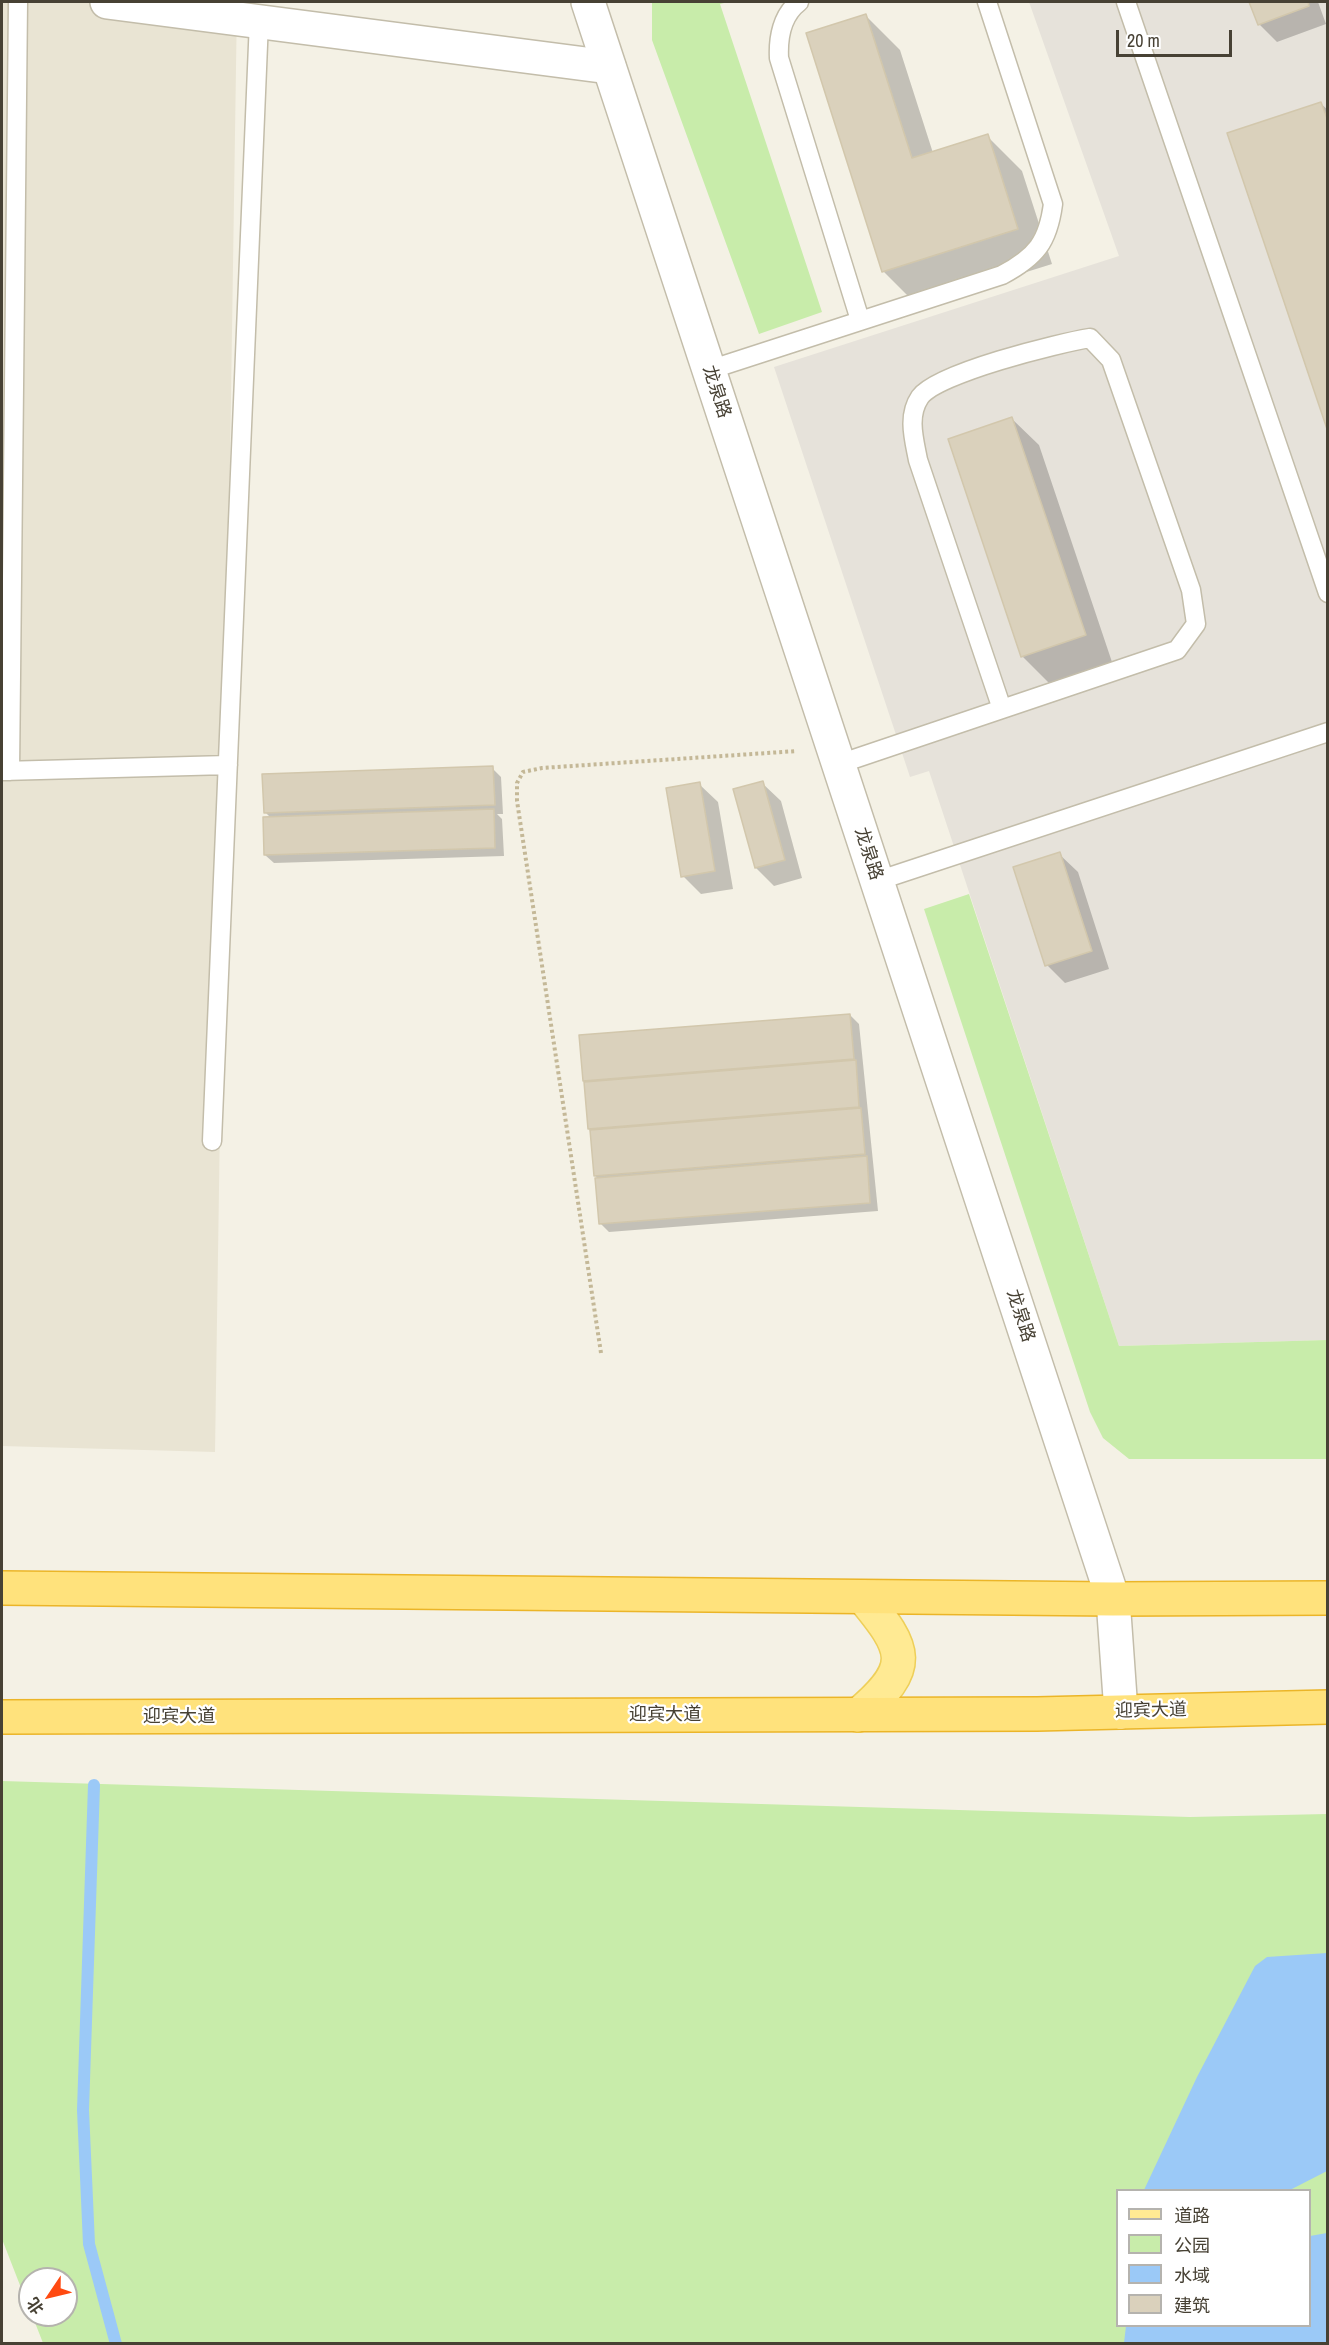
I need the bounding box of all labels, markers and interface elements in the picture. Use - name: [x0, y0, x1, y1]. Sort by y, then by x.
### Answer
- scale bar: [1119, 18, 1234, 56]
- text: 20 m: [1127, 28, 1160, 53]
- street label: 龙泉路: [697, 363, 735, 421]
- street label: 龙泉路: [849, 825, 887, 883]
- street label: 龙泉路: [1001, 1287, 1039, 1345]
- street label: 迎宾大道: [1115, 1700, 1187, 1722]
- street label: 迎宾大道: [629, 1704, 701, 1726]
- street label: 迎宾大道: [143, 1706, 215, 1728]
- legend: [1116, 2189, 1311, 2327]
- text: 道路: [1174, 2203, 1210, 2228]
- text: 公园: [1174, 2233, 1210, 2258]
- text: 水域: [1174, 2263, 1210, 2288]
- north arrow: [18, 2267, 78, 2327]
- text: 北: [21, 2293, 49, 2319]
- text: 建筑: [1174, 2293, 1210, 2318]

